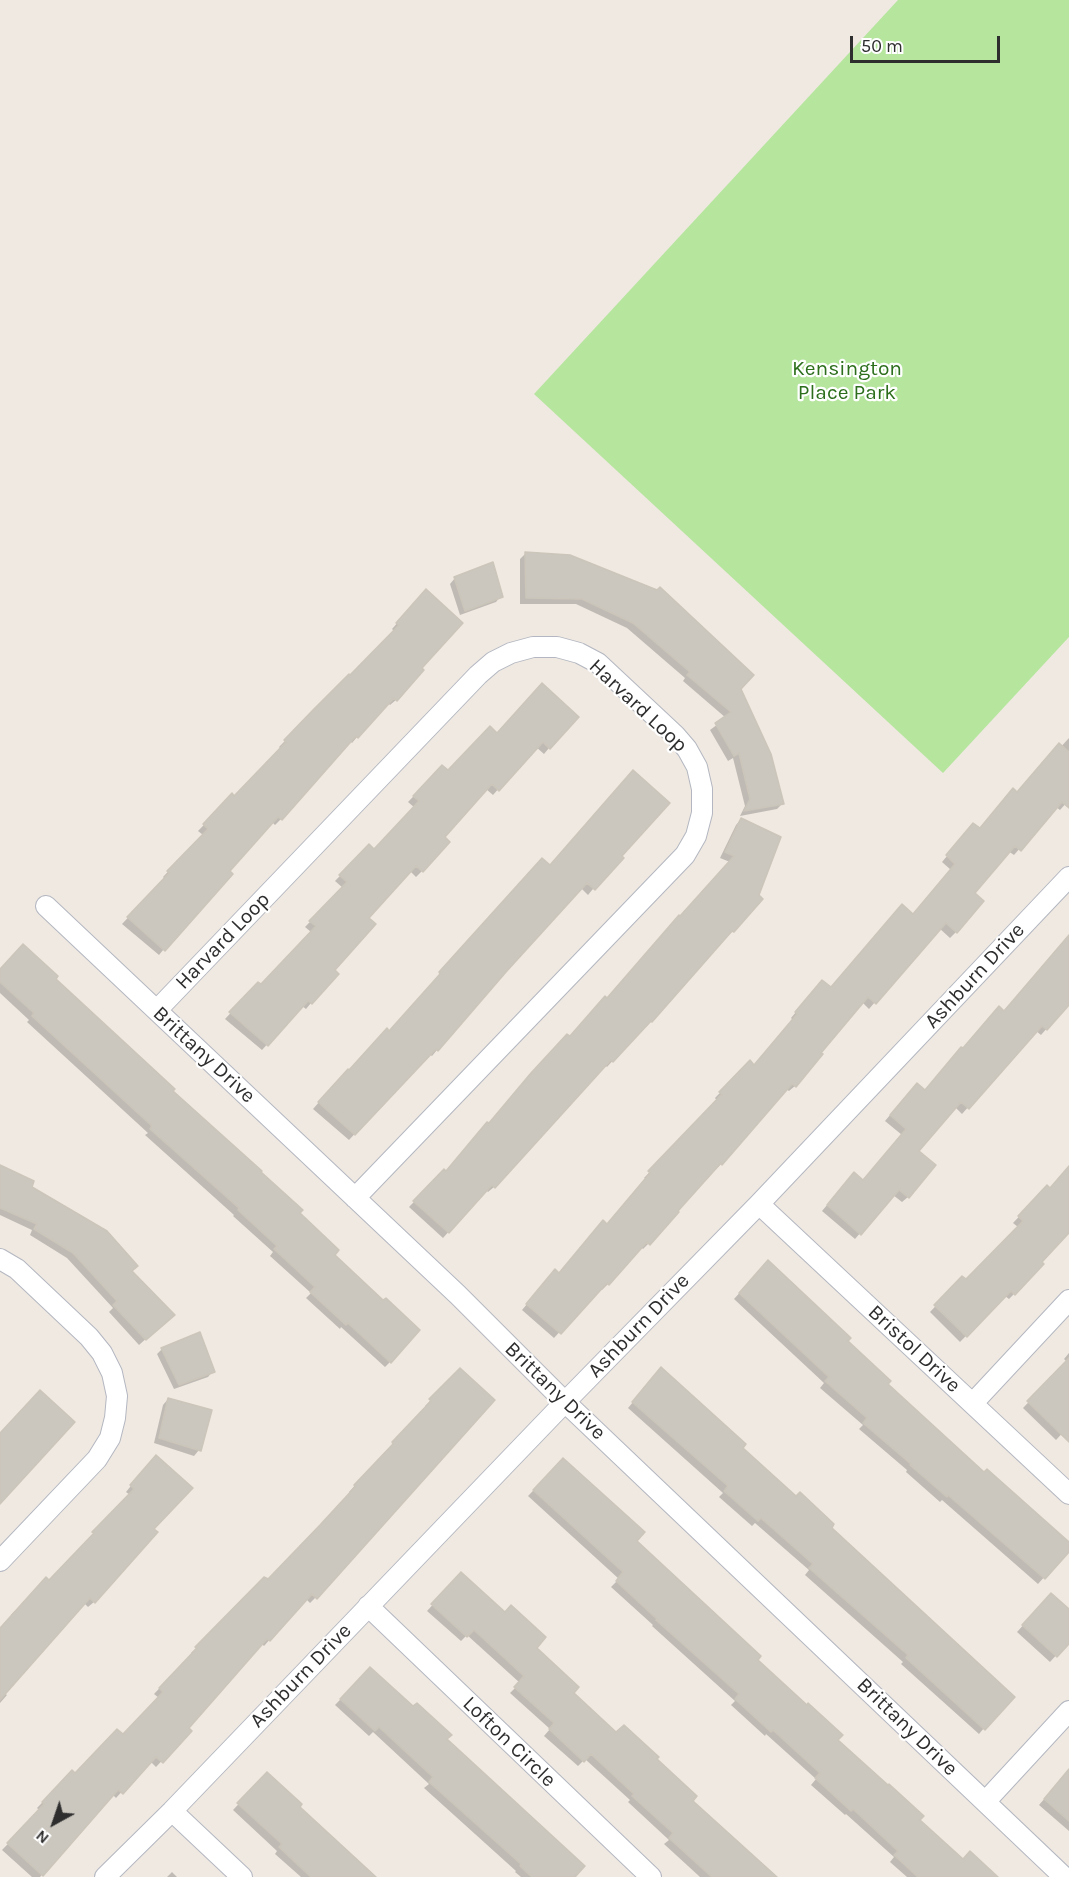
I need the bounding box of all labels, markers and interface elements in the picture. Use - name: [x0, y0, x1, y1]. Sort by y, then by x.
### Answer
- scale bar: [853, 24, 1003, 62]
- text: 50 m: [861, 35, 903, 57]
- park label: Kensington Place Park: [792, 356, 902, 406]
- street label: Harvard Loop: [584, 654, 692, 758]
- street label: Harvard Loop: [170, 887, 276, 995]
- street label: Ashburn Drive: [920, 918, 1030, 1034]
- street label: Brittany Drive: [148, 1001, 260, 1109]
- street label: Ashburn Drive: [583, 1269, 695, 1383]
- street label: Bristol Drive: [863, 1300, 965, 1398]
- street label: Brittany Drive: [499, 1337, 611, 1445]
- street label: Ashburn Drive: [245, 1619, 357, 1733]
- street label: Brittany Drive: [851, 1673, 963, 1781]
- street label: Lofton Circle: [457, 1691, 561, 1793]
- north arrow: [24, 1793, 84, 1853]
- text: N: [32, 1826, 53, 1848]

